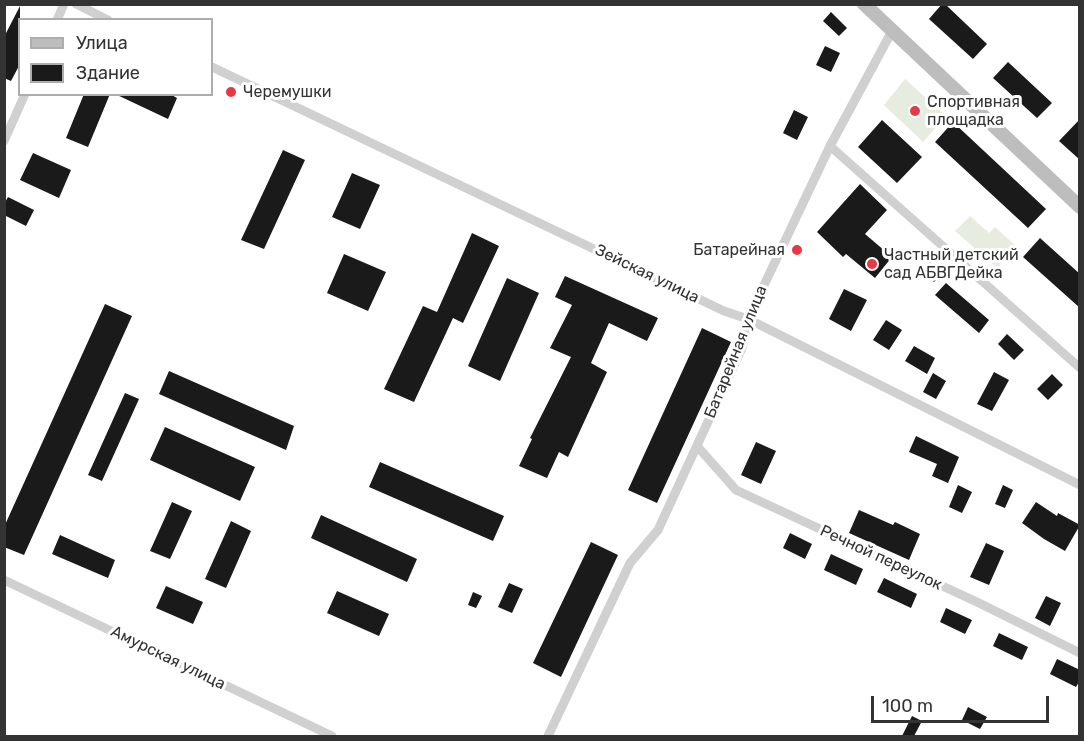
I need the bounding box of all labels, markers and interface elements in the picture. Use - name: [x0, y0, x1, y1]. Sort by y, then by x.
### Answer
- legend: [18, 18, 213, 96]
- text: Улица: [76, 32, 128, 54]
- text: Здание: [76, 62, 140, 84]
- place label: Черемушки: [243, 82, 332, 102]
- marker: Черемушки: [224, 85, 238, 99]
- place label: Спортивная площадка: [927, 92, 1020, 130]
- marker: Спортивная площадка: [908, 104, 922, 118]
- street label: Зейская улица: [592, 240, 702, 308]
- place label: Батарейная: [693, 240, 785, 260]
- marker: Батарейная: [790, 243, 804, 257]
- place label: Частный детский сад АБВГДейка: [884, 245, 1019, 283]
- marker: Частный детский сад АБВГДейка: [865, 257, 879, 271]
- street label: Батарейная улица: [701, 283, 771, 421]
- street label: Речной переулок: [817, 521, 945, 595]
- street label: Амурская улица: [108, 622, 228, 694]
- scale bar: [874, 684, 1052, 722]
- text: 100 m: [882, 695, 933, 717]

